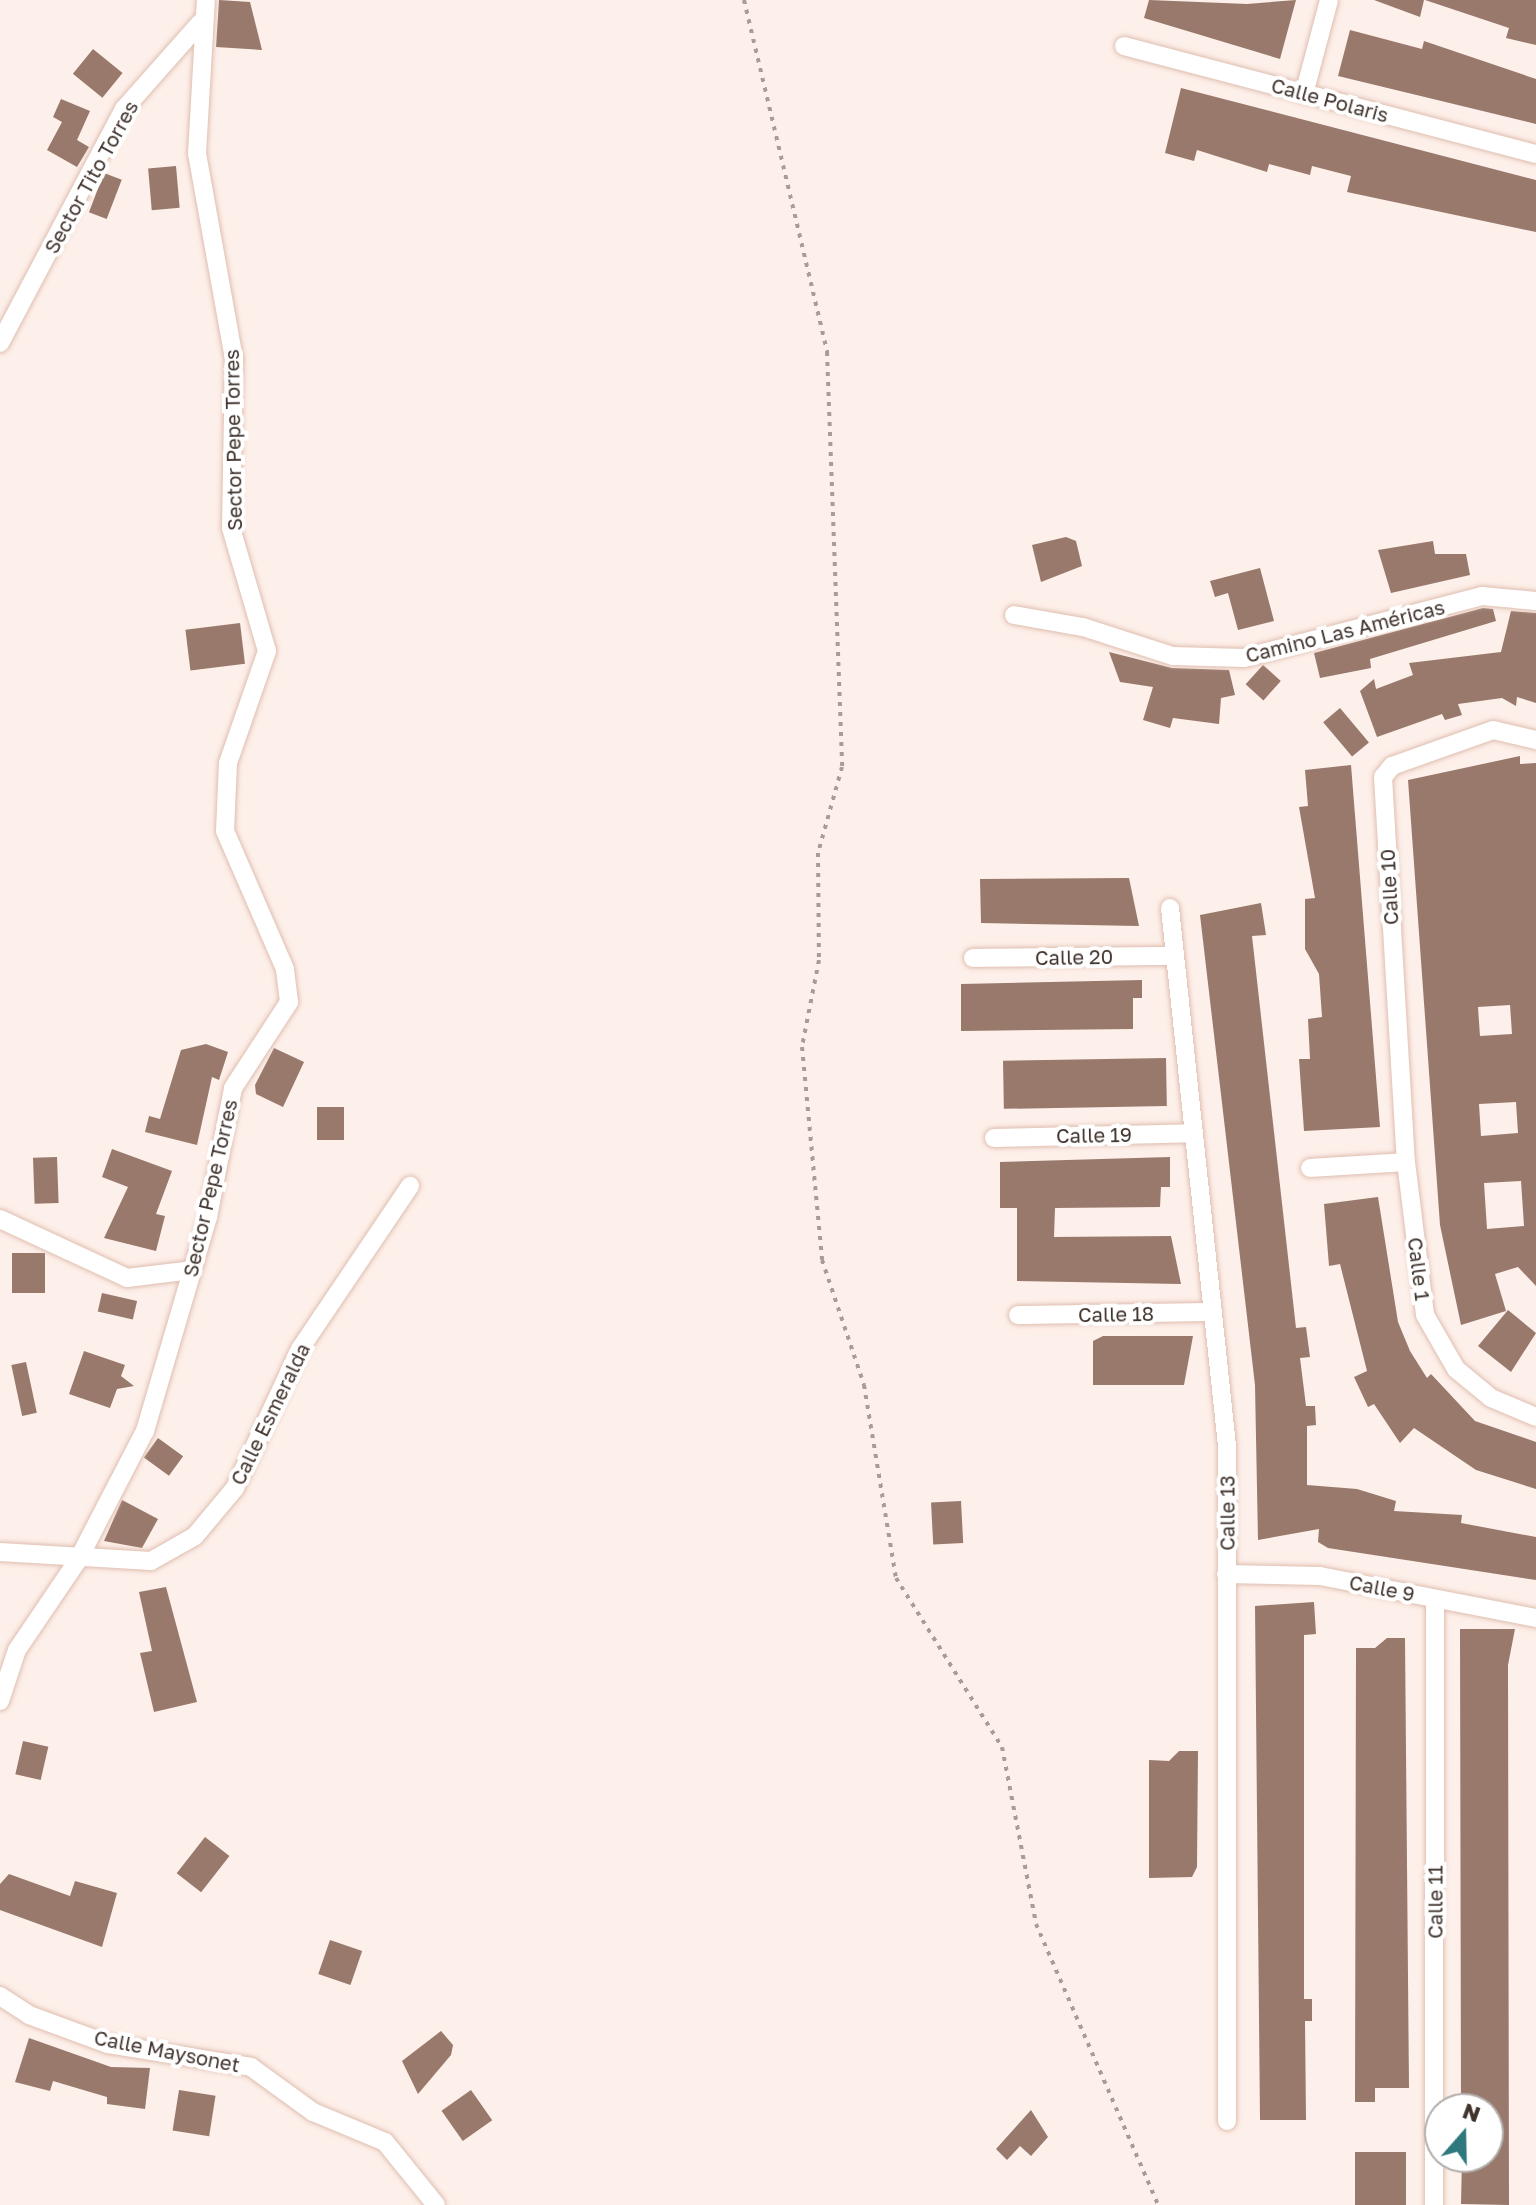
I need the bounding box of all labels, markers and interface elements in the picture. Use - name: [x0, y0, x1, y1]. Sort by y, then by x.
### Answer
- street label: Calle Polaris: [1269, 73, 1391, 127]
- street label: Sector Tito Torres: [39, 96, 143, 258]
- street label: Sector Pepe Torres: [219, 349, 247, 531]
- street label: Camino Las Américas: [1243, 595, 1447, 667]
- street label: Calle 10: [1375, 848, 1403, 926]
- street label: Calle 20: [1035, 944, 1113, 970]
- street label: Sector Pepe Torres: [178, 1097, 242, 1279]
- street label: Calle 19: [1056, 1122, 1132, 1148]
- street label: Calle 1: [1403, 1236, 1435, 1302]
- street label: Calle 18: [1078, 1301, 1154, 1327]
- street label: Calle Esmeralda: [225, 1339, 315, 1489]
- street label: Calle 13: [1215, 1475, 1239, 1551]
- street label: Calle 9: [1347, 1570, 1417, 1606]
- street label: Calle 11: [1423, 1865, 1447, 1939]
- street label: Calle Maysonet: [92, 2025, 242, 2077]
- north arrow: [1424, 2093, 1504, 2173]
- text: N: [1459, 2096, 1484, 2127]

